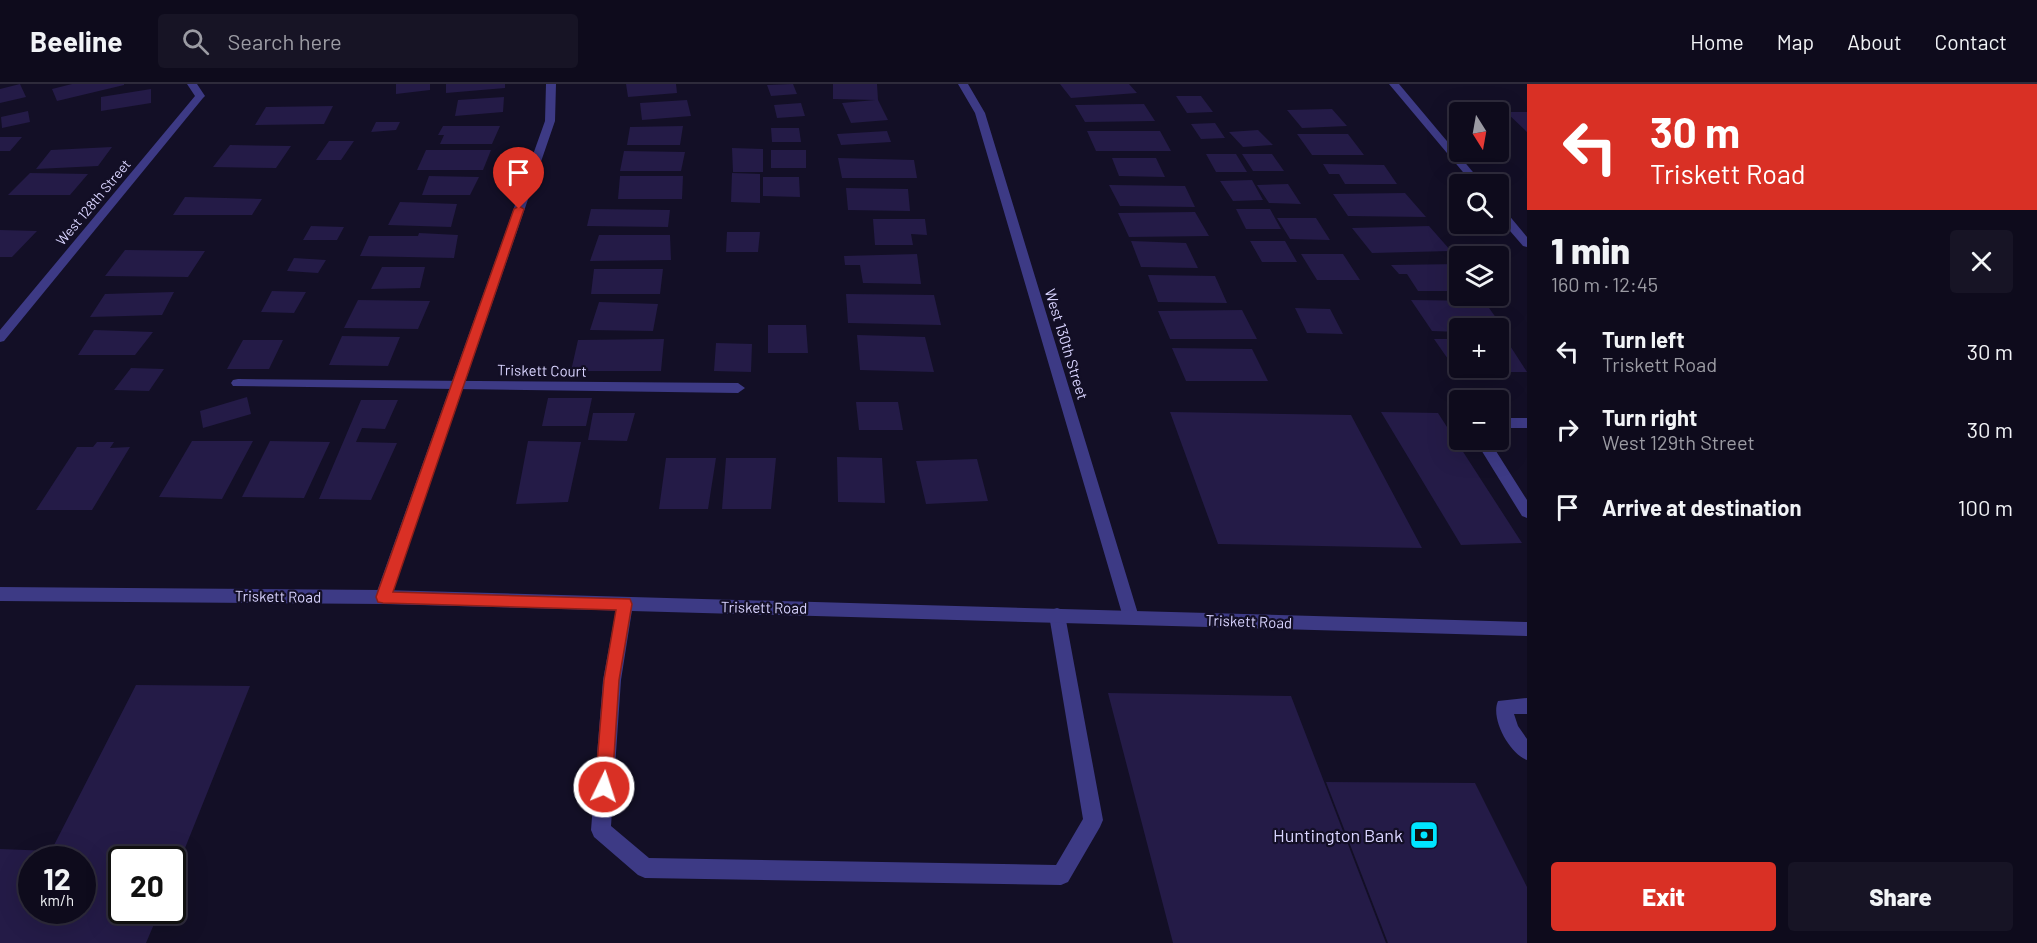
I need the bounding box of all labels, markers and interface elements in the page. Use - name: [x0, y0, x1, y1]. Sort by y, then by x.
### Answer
- search box: [158, 14, 578, 68]
- text: Beeline: [30, 24, 122, 58]
- icon: search: [179, 25, 212, 58]
- text: Search here: [227, 28, 342, 54]
- text: Home: [1690, 29, 1744, 54]
- text: Map: [1777, 29, 1814, 54]
- text: About: [1847, 29, 1902, 54]
- text: Contact: [1935, 29, 2007, 54]
- north arrow: [1449, 102, 1509, 162]
- map controls: [1449, 102, 1509, 450]
- text: 30 m: [1650, 106, 1740, 156]
- icon: left: [1551, 108, 1629, 186]
- pin: [493, 147, 544, 209]
- street label: West 128th Street: [52, 156, 134, 248]
- icon: arrive: [502, 156, 535, 189]
- text: Triskett Road: [1650, 157, 1806, 189]
- button: search: [1449, 174, 1509, 234]
- text: 1 min: [1551, 228, 1630, 271]
- button: close: [1950, 230, 2013, 293]
- button: layers: [1449, 246, 1509, 306]
- text: 160 m · 12:45: [1551, 272, 1658, 296]
- street label: West 130th Street: [1042, 286, 1092, 402]
- button: +: [1449, 318, 1509, 378]
- text: Turn left: [1602, 326, 1685, 352]
- icon: left: [1551, 335, 1584, 368]
- text: 30 m: [1967, 338, 2013, 364]
- text: Triskett Road: [1602, 352, 1717, 376]
- street label: Triskett Court: [497, 360, 587, 380]
- button: −: [1449, 390, 1509, 450]
- text: Turn right: [1602, 404, 1697, 430]
- icon: right: [1551, 413, 1584, 446]
- text: 30 m: [1967, 416, 2013, 442]
- text: West 129th Street: [1602, 430, 1755, 454]
- icon: arrive: [1551, 491, 1584, 524]
- text: Arrive at destination: [1602, 494, 1801, 520]
- text: 100 m: [1958, 494, 2013, 520]
- street label: Triskett Road: [235, 586, 321, 606]
- street label: Triskett Road: [721, 597, 807, 617]
- street label: Triskett Road: [1205, 610, 1293, 632]
- position arrow: [572, 755, 636, 819]
- bank icon: Huntington Bank: [1408, 819, 1440, 851]
- place label: Huntington Bank: [1273, 824, 1403, 846]
- speed limit sign: 20: [108, 846, 186, 924]
- text: 12: [43, 860, 71, 896]
- button: Exit: [1551, 862, 1776, 931]
- button: Share: [1788, 862, 2013, 931]
- text: km/h: [40, 891, 74, 909]

